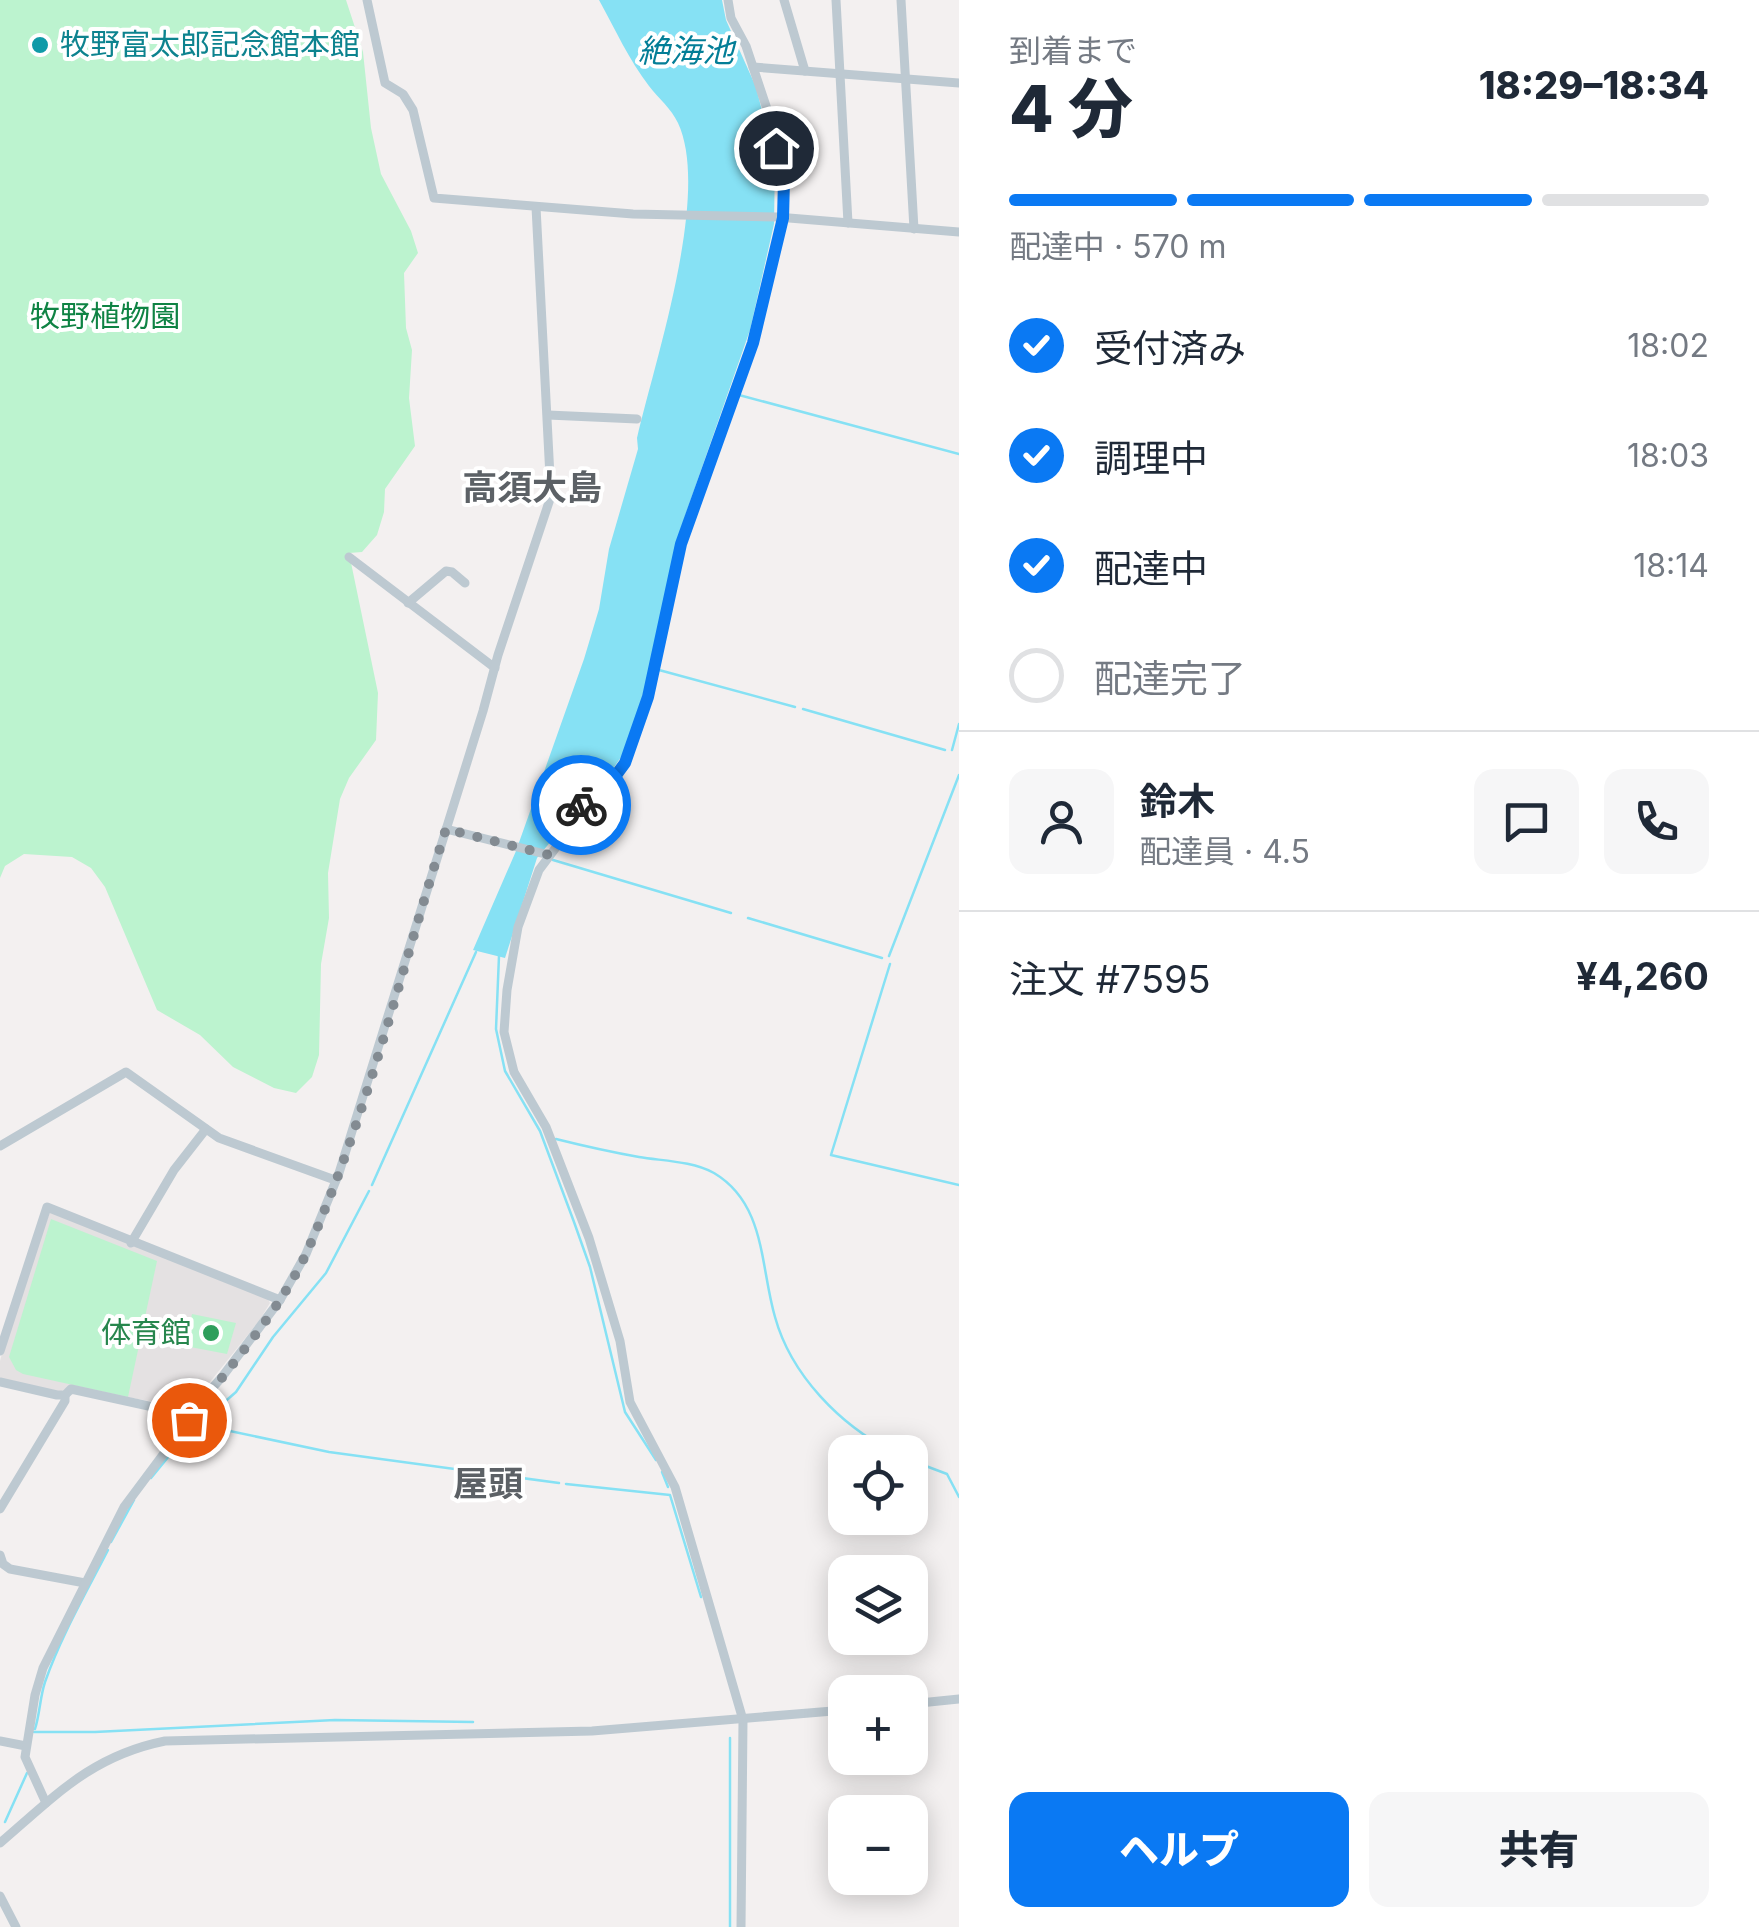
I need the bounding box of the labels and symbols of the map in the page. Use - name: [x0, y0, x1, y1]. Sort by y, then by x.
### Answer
- place label: 牧野富太郎記念館本館: [60, 26, 360, 62]
- water label: 絶海池: [638, 31, 737, 70]
- marker: 牧野富太郎記念館本館: [29, 34, 51, 56]
- pin: [734, 106, 819, 191]
- park label: 牧野植物園: [30, 298, 180, 334]
- district label: 高須大島: [462, 466, 602, 508]
- courier: [531, 755, 631, 855]
- place label: 体育館: [101, 1314, 191, 1350]
- marker: 体育館: [200, 1322, 222, 1344]
- pin: [147, 1378, 232, 1463]
- district label: 屋頭: [453, 1462, 523, 1504]

